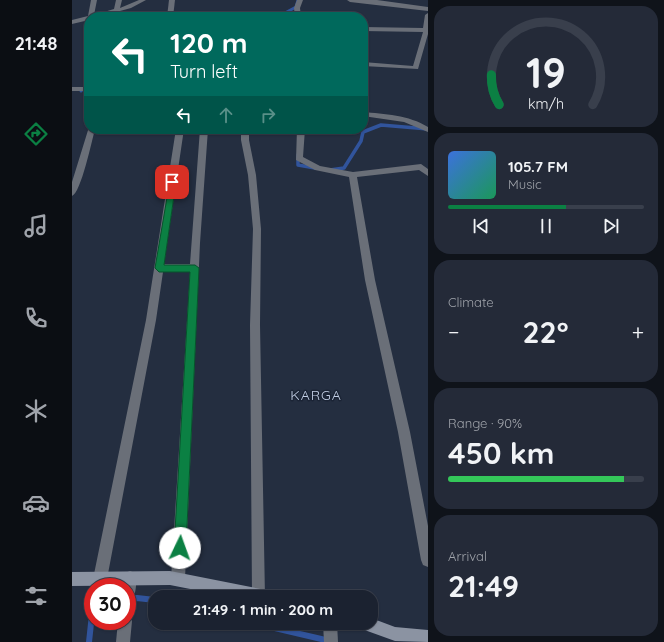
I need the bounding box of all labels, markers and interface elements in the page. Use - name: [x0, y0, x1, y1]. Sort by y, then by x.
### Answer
- text: 120 m: [170, 25, 248, 60]
- icon: left: [104, 28, 156, 80]
- text: 21:48: [15, 32, 57, 55]
- text: 19: [526, 45, 566, 97]
- text: Turn left: [170, 60, 238, 83]
- text: km/h: [528, 94, 564, 112]
- icon: left: [173, 104, 195, 126]
- icon: ahead: [215, 104, 237, 126]
- icon: right: [257, 104, 279, 126]
- icon: directions: [22, 120, 50, 148]
- text: 105.7 FM: [508, 157, 568, 176]
- pin: [155, 165, 189, 199]
- icon: arrive: [161, 171, 183, 193]
- text: Music: [508, 176, 542, 192]
- icon: music: [22, 212, 50, 240]
- icon: previous: [470, 215, 492, 237]
- icon: pause: [535, 215, 557, 237]
- icon: next: [600, 215, 622, 237]
- text: Climate: [448, 294, 494, 310]
- icon: phone: [22, 304, 50, 332]
- text: 22°: [523, 313, 568, 351]
- text: −: [448, 318, 459, 346]
- text: +: [632, 318, 644, 346]
- district label: KARGA: [290, 386, 342, 404]
- icon: climate: [22, 397, 50, 425]
- text: Range · 90%: [448, 415, 522, 431]
- text: 450 km: [448, 434, 554, 472]
- icon: car: [22, 489, 50, 517]
- position arrow: [159, 527, 201, 569]
- text: Arrival: [448, 548, 487, 564]
- text: 21:49: [448, 567, 519, 605]
- speed limit sign: 30: [84, 578, 136, 630]
- icon: filters: [22, 582, 50, 610]
- text: 21:49 · 1 min · 200 m: [193, 600, 333, 619]

